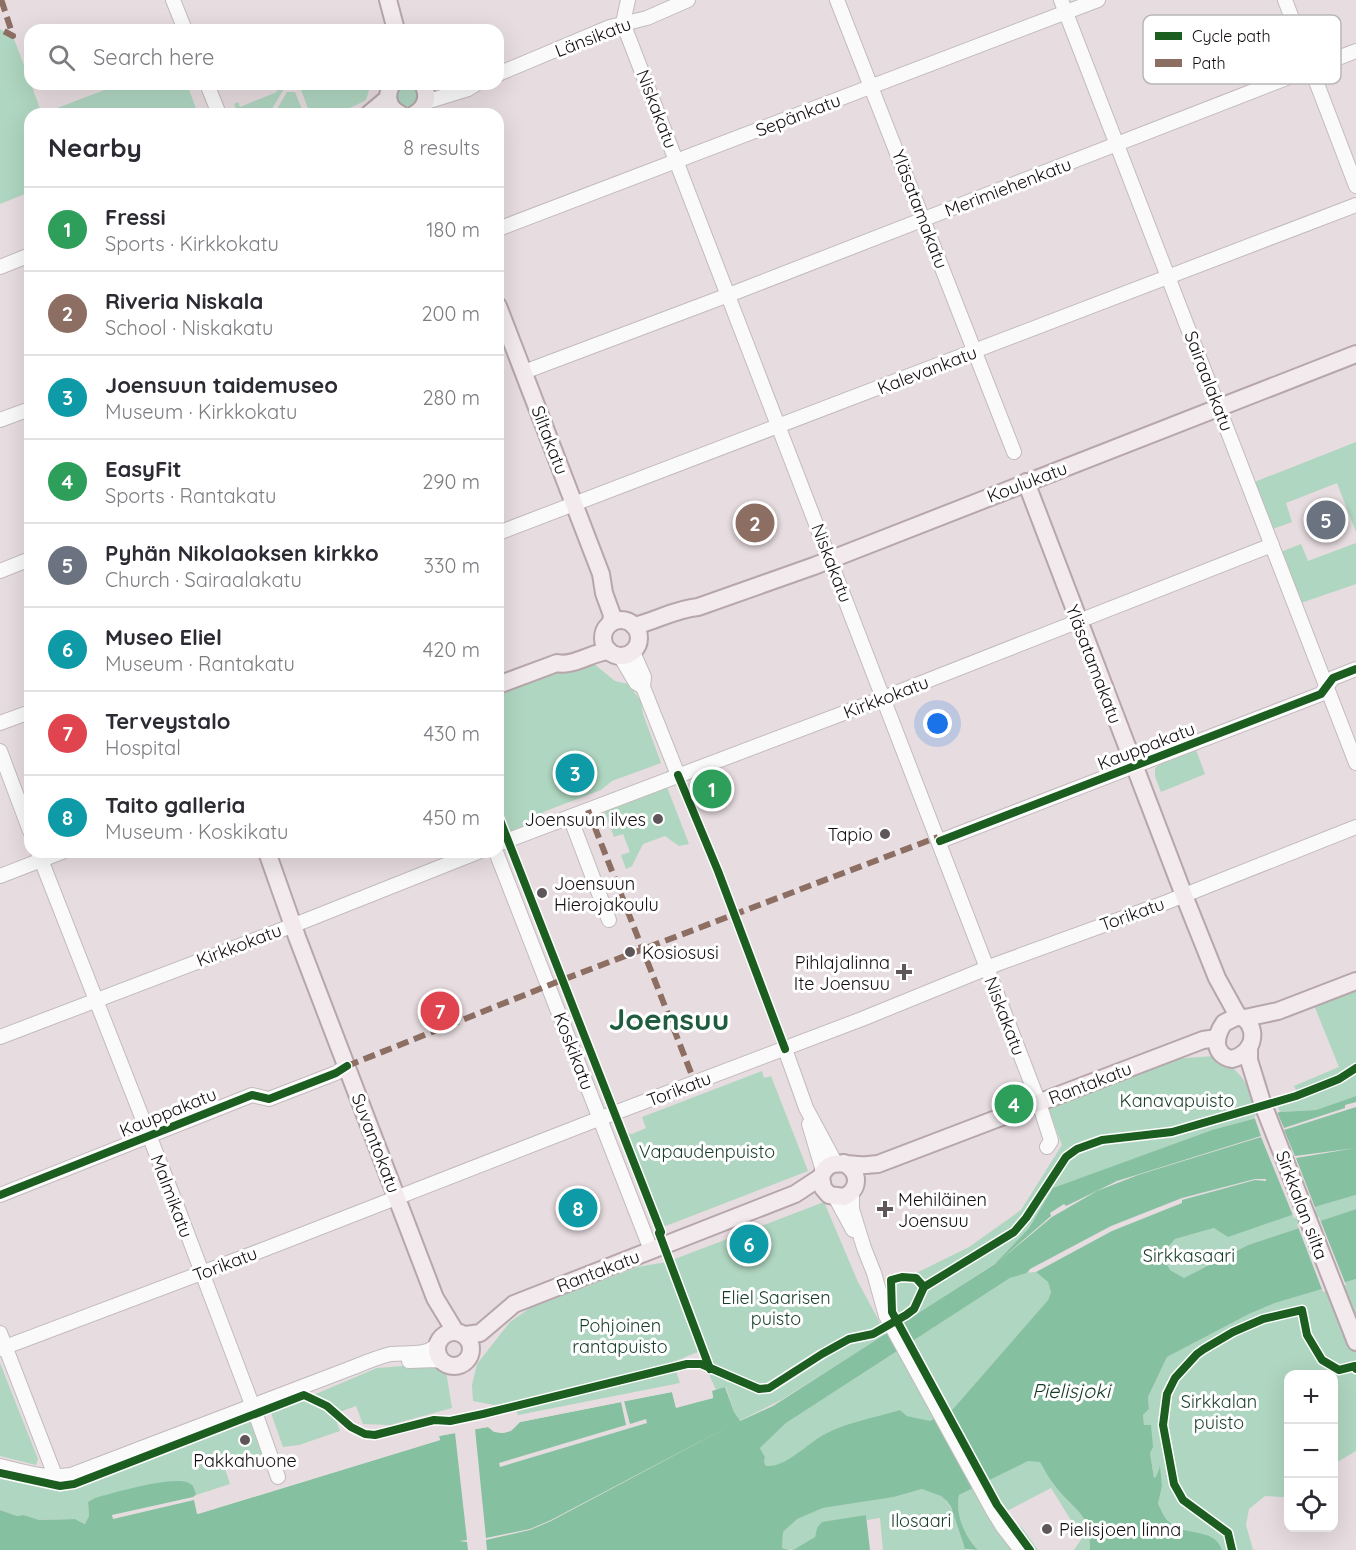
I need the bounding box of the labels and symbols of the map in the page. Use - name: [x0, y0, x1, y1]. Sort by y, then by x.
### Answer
- street label: Länsikatu: [552, 12, 634, 62]
- legend: [1143, 15, 1341, 84]
- text: Cycle path: [1192, 26, 1271, 46]
- text: Path: [1192, 53, 1226, 73]
- street label: Niskakatu: [631, 66, 683, 152]
- street label: Sepänkatu: [752, 88, 844, 142]
- street label: Yläsatamakatu: [887, 146, 953, 272]
- street label: Merimiehenkatu: [941, 152, 1075, 222]
- street label: Sairaalakatu: [1179, 328, 1239, 434]
- street label: Kalevankatu: [874, 340, 980, 400]
- street label: Siltakatu: [526, 402, 574, 478]
- street label: Koulukatu: [984, 456, 1070, 508]
- pin: 5: [1306, 498, 1346, 542]
- pin: 2: [736, 500, 774, 546]
- street label: Niskakatu: [806, 520, 858, 606]
- street label: Yläsatamakatu: [1061, 601, 1127, 727]
- street label: Kirkkokatu: [840, 670, 932, 724]
- your location: [923, 709, 952, 738]
- street label: Kauppakatu: [1094, 717, 1198, 775]
- pin: 3: [556, 750, 594, 796]
- pin: 1: [692, 766, 732, 812]
- place label: Joensuun ilves: [524, 808, 646, 831]
- marker: Joensuun ilves: [651, 812, 665, 826]
- place label: Tapio: [827, 823, 873, 846]
- marker: Tapio: [878, 827, 892, 841]
- place label: Joensuun Hierojakoulu: [554, 872, 659, 916]
- marker: Joensuun Hierojakoulu: [535, 886, 549, 900]
- street label: Torikatu: [1096, 892, 1168, 936]
- street label: Kirkkokatu: [193, 918, 285, 972]
- place label: Kosiosusi: [642, 941, 719, 964]
- marker: Kosiosusi: [623, 945, 637, 959]
- place label: Pihlajalinna Ite Joensuu: [794, 951, 890, 995]
- marker: Pihlajalinna Ite Joensuu: [895, 963, 913, 981]
- street label: Niskakatu: [979, 973, 1031, 1059]
- pin: 7: [420, 988, 460, 1034]
- district label: Joensuu: [609, 1000, 729, 1038]
- street label: Koskikatu: [549, 1009, 599, 1093]
- street label: Rantakatu: [1045, 1057, 1135, 1109]
- street label: Torikatu: [644, 1066, 714, 1112]
- street label: Kauppakatu: [116, 1082, 220, 1142]
- pin: 4: [994, 1082, 1034, 1126]
- park label: Kanavapuisto: [1120, 1089, 1234, 1112]
- street label: Suvantokatu: [346, 1090, 406, 1196]
- park label: Vapaudenpuisto: [639, 1140, 775, 1163]
- street label: Sirkkalan silta: [1271, 1147, 1333, 1263]
- street label: Malmikatu: [146, 1151, 198, 1241]
- pin: 8: [558, 1186, 598, 1230]
- place label: Mehiläinen Joensuu: [898, 1188, 987, 1232]
- marker: Mehiläinen Joensuu: [876, 1200, 894, 1218]
- pin: 6: [730, 1222, 768, 1266]
- street label: Torikatu: [190, 1241, 260, 1287]
- park label: Sirkkasaari: [1143, 1244, 1235, 1267]
- street label: Rantakatu: [553, 1245, 643, 1297]
- park label: Eliel Saarisen puisto: [721, 1286, 831, 1330]
- park label: Pohjoinen rantapuisto: [572, 1314, 668, 1358]
- water label: Pielisjoki: [1032, 1378, 1113, 1403]
- park label: Sirkkalan puisto: [1181, 1390, 1257, 1434]
- marker: Pakkahuone: [238, 1433, 252, 1447]
- place label: Pakkahuone: [193, 1449, 297, 1472]
- park label: Ilosaari: [891, 1509, 951, 1532]
- place label: Pielisjoen linna: [1059, 1518, 1181, 1541]
- marker: Pielisjoen linna: [1040, 1522, 1054, 1536]

